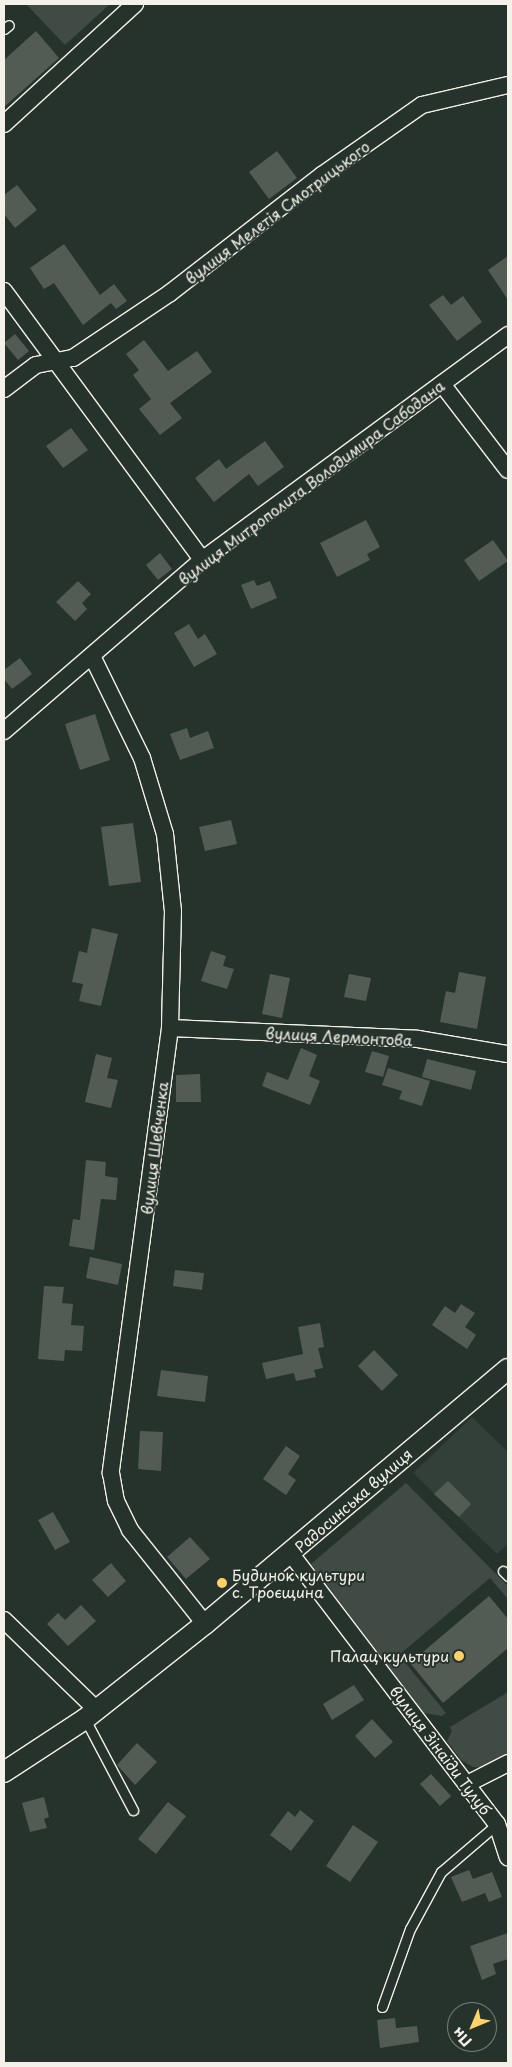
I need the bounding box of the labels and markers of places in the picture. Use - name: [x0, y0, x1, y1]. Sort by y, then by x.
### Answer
- place label: Будинок культури с. Троєщина: [232, 1565, 366, 1600]
- marker: Будинок культури с. Троєщина: [216, 1577, 228, 1589]
- place label: Палац культури: [330, 1647, 449, 1665]
- marker: Палац культури: [453, 1650, 465, 1662]

